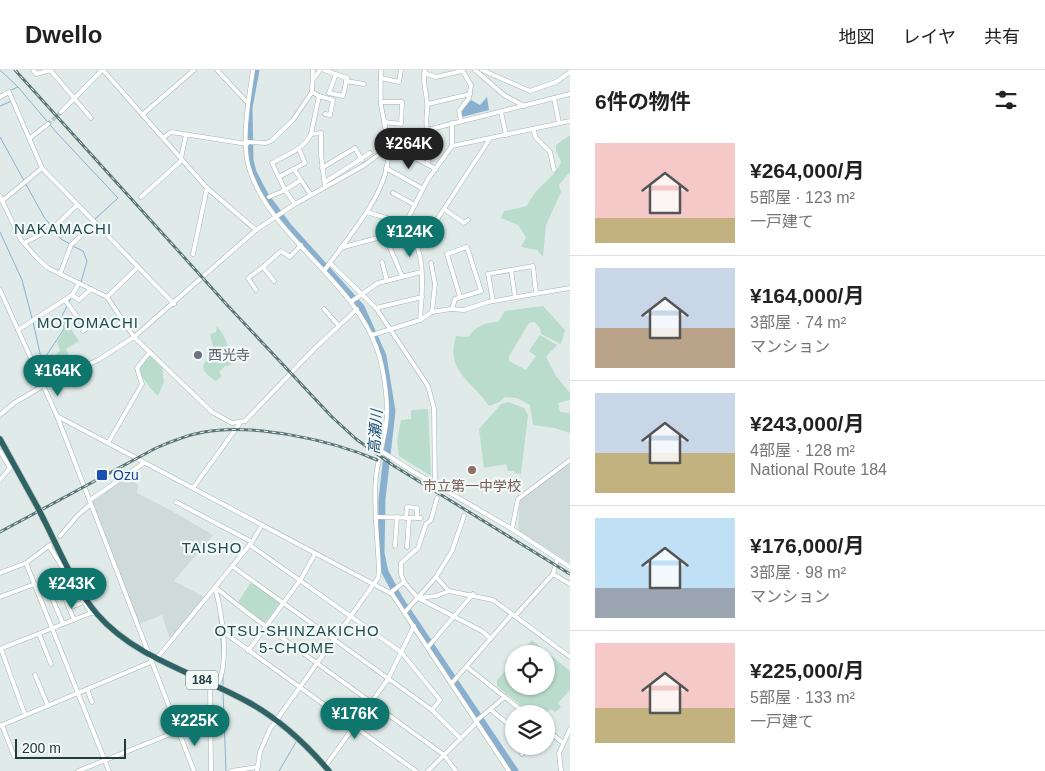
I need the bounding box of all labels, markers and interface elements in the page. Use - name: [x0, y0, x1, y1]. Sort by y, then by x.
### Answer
- text: Dwello: [25, 21, 102, 48]
- text: 地図: [839, 27, 875, 47]
- text: レイヤ: [903, 27, 956, 47]
- text: 共有: [984, 27, 1020, 47]
- icon: filters: [992, 86, 1020, 114]
- text: 6件の物件: [595, 90, 691, 113]
- pin: ¥264K: [374, 128, 444, 170]
- text: ¥264K: [385, 135, 433, 152]
- text: ¥264,000/月: [750, 159, 864, 182]
- icon: home: [635, 163, 695, 223]
- text: 5部屋 · 123 m²: [750, 189, 855, 206]
- text: 一戸建て: [750, 213, 814, 230]
- pin: ¥124K: [375, 216, 445, 258]
- district label: NAKAMACHI: [14, 220, 112, 237]
- text: ¥124K: [386, 223, 434, 240]
- text: ¥164,000/月: [750, 284, 864, 307]
- icon: home: [635, 288, 695, 348]
- district label: MOTOMACHI: [37, 314, 139, 331]
- text: 3部屋 · 74 m²: [750, 314, 846, 331]
- text: マンション: [750, 338, 830, 355]
- place label: 西光寺: [208, 347, 250, 363]
- marker: 西光寺: [192, 349, 204, 361]
- pin: ¥164K: [23, 354, 93, 397]
- text: ¥164K: [34, 362, 82, 379]
- water label: 高瀬川: [365, 407, 385, 455]
- text: ¥243,000/月: [750, 412, 864, 435]
- icon: home: [635, 413, 695, 473]
- text: 4部屋 · 128 m²: [750, 442, 855, 459]
- text: National Route 184: [750, 461, 887, 478]
- marker: 市立第一中学校: [466, 464, 478, 476]
- place label: Ozu: [113, 467, 139, 483]
- marker: Ozu: [95, 468, 109, 482]
- place label: 市立第一中学校: [423, 478, 521, 494]
- text: ¥176,000/月: [750, 534, 864, 557]
- icon: home: [635, 538, 695, 598]
- district label: TAISHO: [182, 539, 242, 556]
- text: 3部屋 · 98 m²: [750, 564, 846, 581]
- pin: ¥243K: [37, 568, 107, 610]
- text: ¥243K: [48, 575, 96, 592]
- text: マンション: [750, 588, 830, 605]
- district label: OTSU-SHINZAKICHO 5-CHOME: [214, 622, 380, 656]
- map controls: [505, 645, 555, 755]
- button: locate: [505, 645, 555, 695]
- text: ¥225,000/月: [750, 659, 864, 682]
- icon: home: [635, 663, 695, 723]
- road number: 184: [186, 670, 218, 690]
- text: 5部屋 · 133 m²: [750, 689, 855, 706]
- pin: ¥176K: [320, 698, 390, 740]
- pin: ¥225K: [160, 704, 230, 747]
- text: ¥176K: [331, 705, 379, 722]
- button: layers: [505, 705, 555, 755]
- text: ¥225K: [171, 712, 219, 729]
- text: 一戸建て: [750, 713, 814, 730]
- scale bar: [15, 736, 126, 759]
- text: 200 m: [22, 740, 61, 756]

